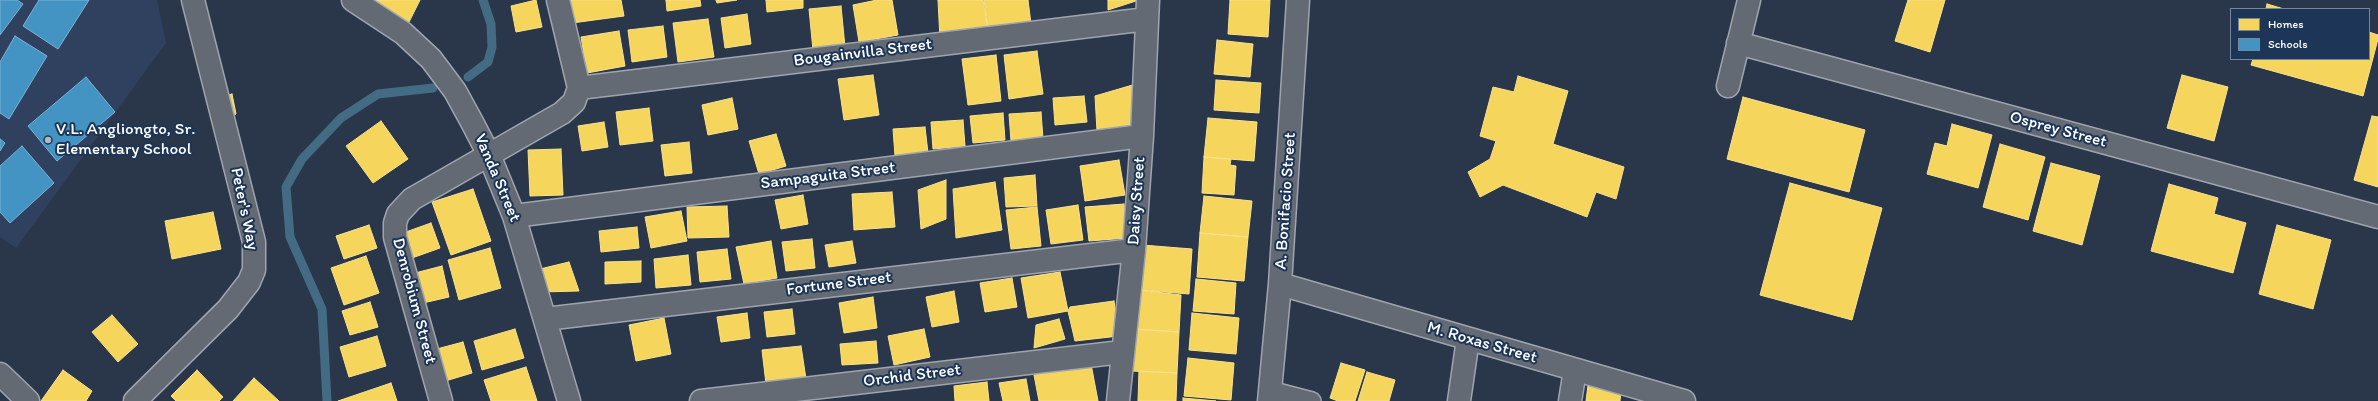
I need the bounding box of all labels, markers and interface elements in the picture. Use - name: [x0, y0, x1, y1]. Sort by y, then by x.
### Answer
- legend: [2230, 8, 2370, 60]
- text: Homes: [2268, 17, 2304, 31]
- street label: Bougainvilla Street: [793, 34, 933, 72]
- text: Schools: [2268, 37, 2307, 51]
- street label: Osprey Street: [2007, 107, 2109, 153]
- place label: V.L. Angliongto, Sr. Elementary School: [56, 120, 195, 160]
- street label: Vanda Street: [469, 131, 525, 225]
- street label: A. Bonifacio Street: [1271, 132, 1301, 270]
- marker: V.L. Angliongto, Sr. Elementary School: [43, 135, 53, 145]
- street label: Daisy Street: [1124, 156, 1150, 246]
- street label: Sampaguita Street: [760, 158, 896, 194]
- street label: Peter's Way: [225, 166, 263, 252]
- street label: Denrobium Street: [387, 236, 441, 366]
- street label: Fortune Street: [785, 267, 893, 301]
- street label: M. Roxas Street: [1425, 318, 1539, 368]
- street label: Orchid Street: [862, 360, 962, 392]

